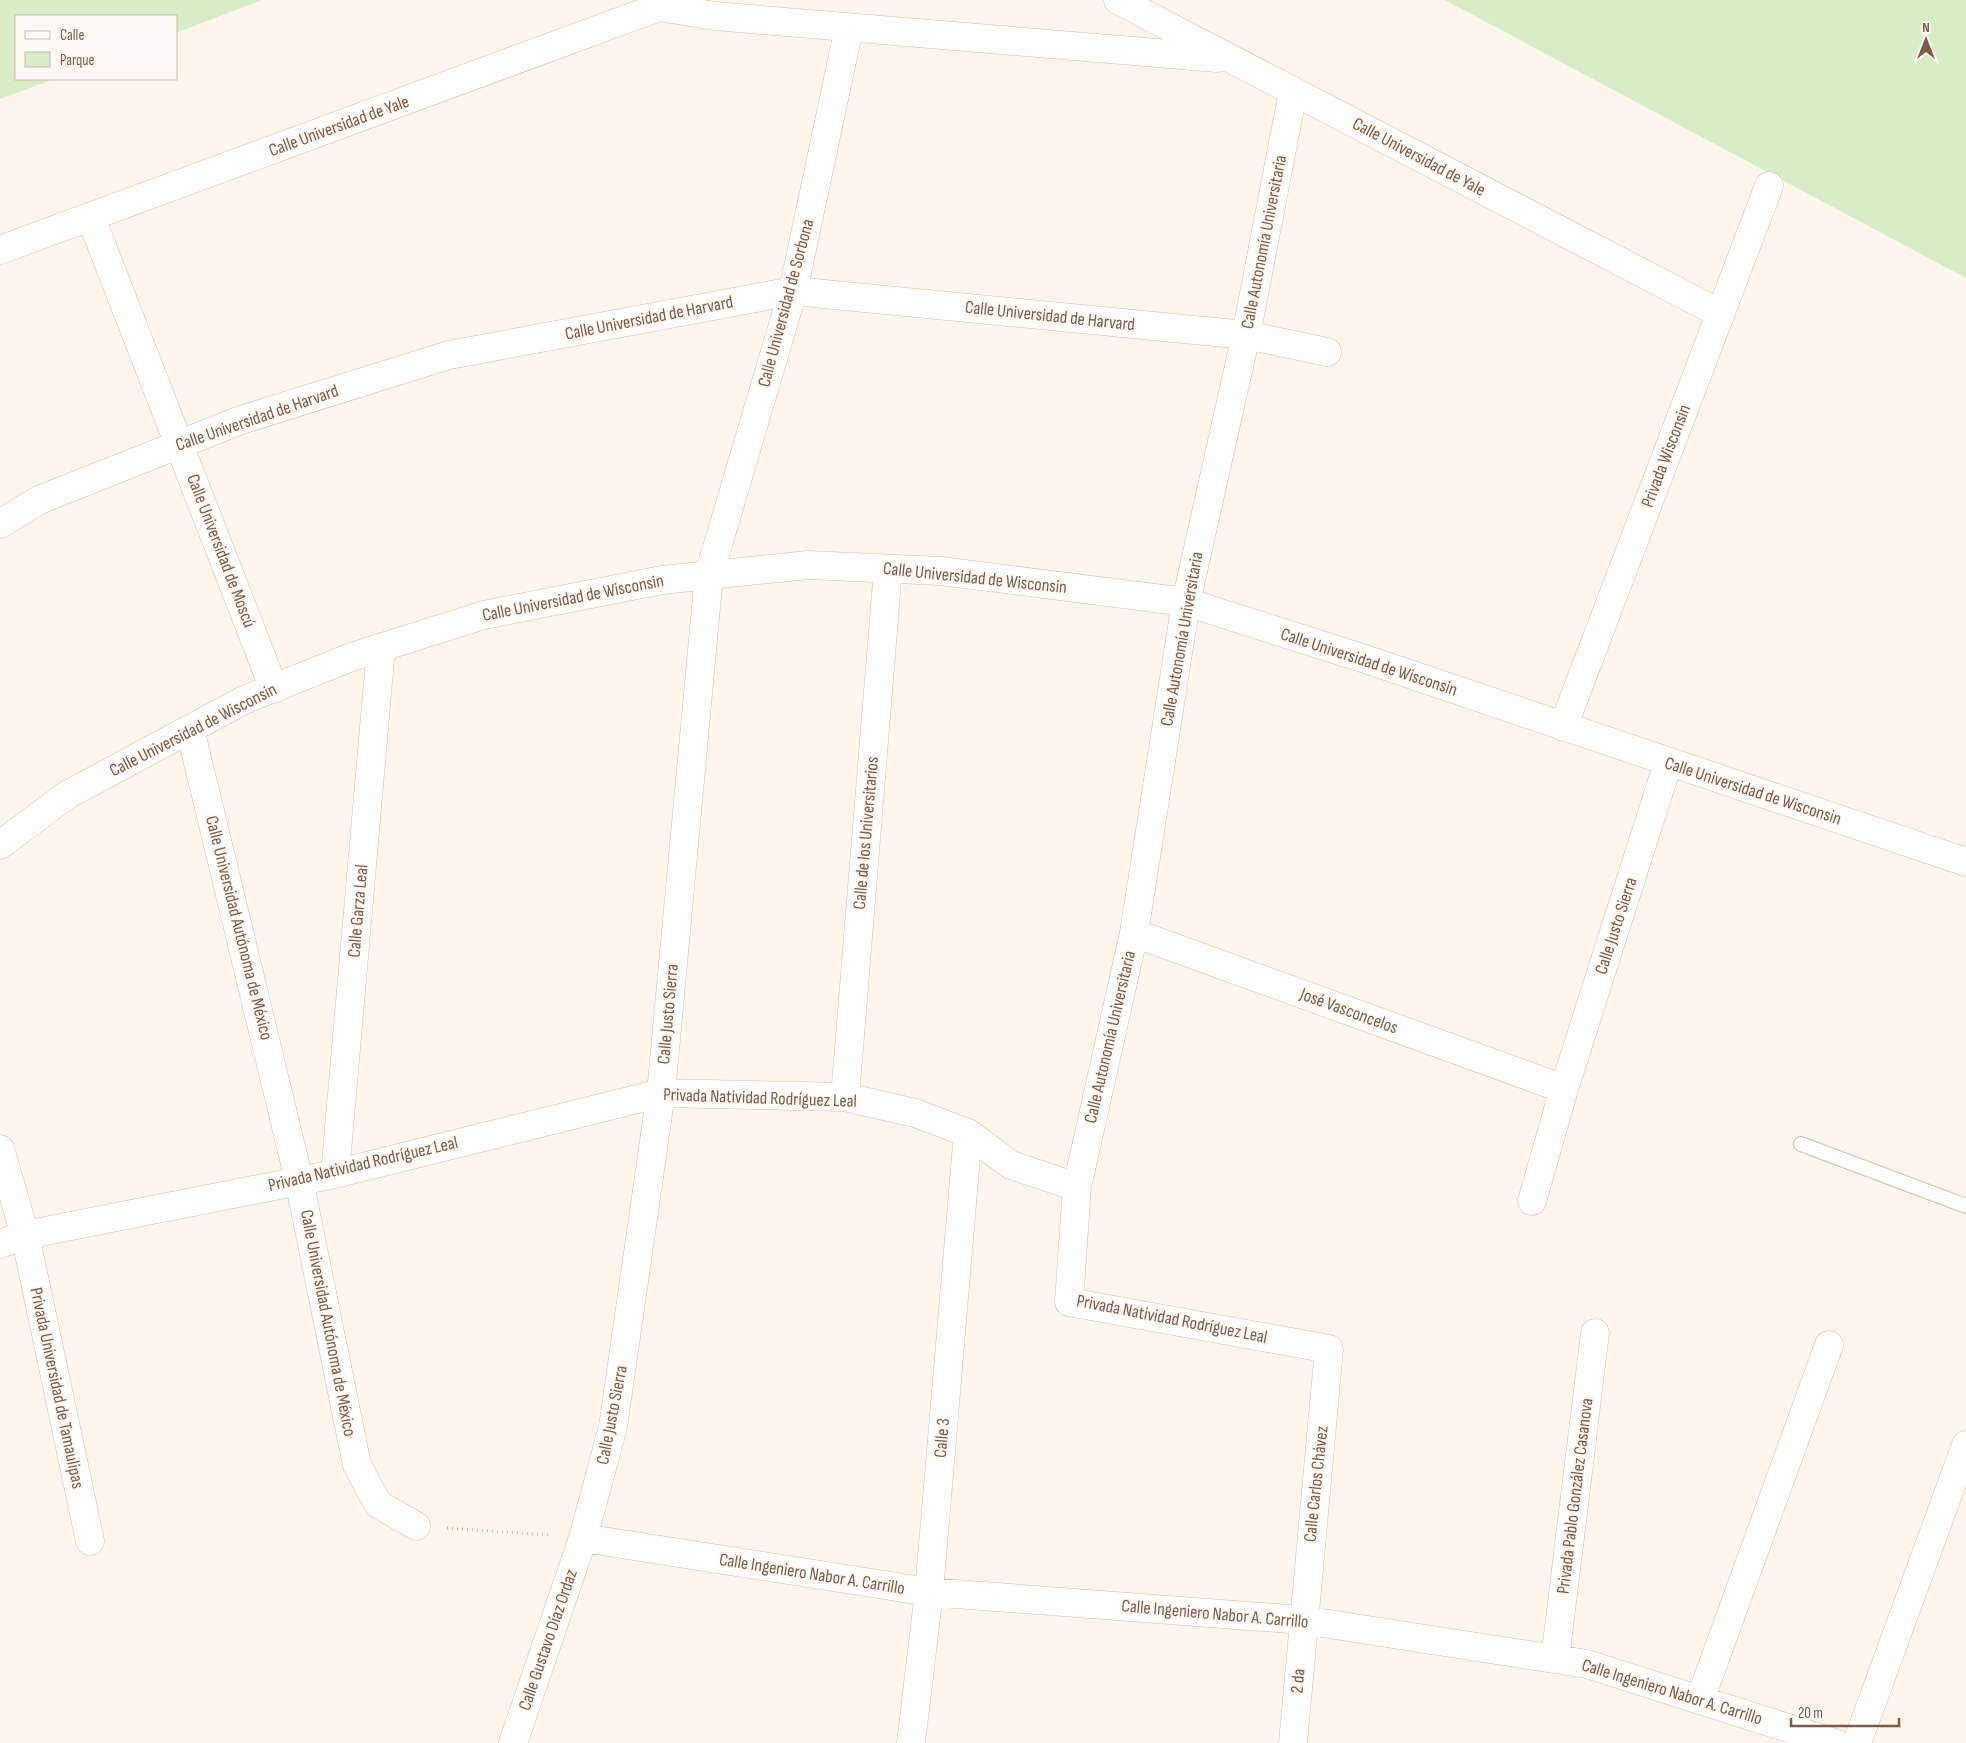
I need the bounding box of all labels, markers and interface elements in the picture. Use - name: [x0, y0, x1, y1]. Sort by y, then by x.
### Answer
- legend: [15, 15, 178, 80]
- north arrow: [1901, 15, 1951, 65]
- text: N: [1922, 19, 1930, 36]
- text: Calle: [60, 26, 84, 45]
- text: Parque: [60, 51, 95, 70]
- street label: Calle Universidad de Yale: [266, 91, 412, 161]
- street label: Calle Universidad de Yale: [1349, 113, 1489, 201]
- street label: Calle Autonomía Universitaria: [1237, 153, 1291, 331]
- street label: Calle Universidad de Sorbona: [753, 217, 819, 389]
- street label: Calle Universidad de Harvard: [563, 291, 735, 345]
- street label: Calle Universidad de Harvard: [964, 297, 1136, 335]
- street label: Calle Universidad de Harvard: [173, 380, 341, 456]
- street label: Privada Wisconsin: [1637, 402, 1695, 510]
- street label: Calle Universidad de Moscú: [182, 471, 260, 631]
- street label: Calle Autonomía Universitaria: [1156, 550, 1208, 728]
- street label: Calle Universidad de Wisconsin: [882, 558, 1068, 598]
- street label: Calle Universidad de Wisconsin: [480, 570, 666, 626]
- street label: Calle Universidad de Wisconsin: [1278, 623, 1460, 701]
- street label: Calle Universidad de Wisconsin: [106, 679, 280, 781]
- street label: Calle Universidad de Wisconsin: [1662, 752, 1844, 830]
- street label: Calle de los Universitarios: [849, 756, 883, 910]
- street label: Calle Universidad Autónoma de México: [201, 814, 277, 1042]
- street label: Calle Garza Leal: [343, 864, 373, 958]
- street label: Calle Justo Sierra: [1590, 875, 1642, 977]
- street label: Calle Autonomía Universitaria: [1080, 949, 1140, 1125]
- street label: Calle Justo Sierra: [653, 963, 683, 1065]
- street label: José Vasconcelos: [1296, 983, 1401, 1038]
- street label: Privada Natividad Rodríguez Leal: [663, 1084, 857, 1112]
- street label: Privada Natividad Rodríguez Leal: [266, 1132, 460, 1196]
- street label: Calle Universidad Autónoma de México: [296, 1208, 360, 1438]
- street label: Privada Universidad de Tamaulipas: [25, 1285, 89, 1491]
- street label: Privada Natividad Rodríguez Leal: [1075, 1290, 1269, 1348]
- street label: Calle Justo Sierra: [592, 1363, 632, 1466]
- street label: Privada Pablo González Casanova: [1553, 1397, 1597, 1595]
- street label: Calle 3: [930, 1417, 954, 1459]
- street label: Calle Carlos Chávez: [1299, 1424, 1333, 1543]
- street label: Calle Ingeniero Nabor A. Carrillo: [718, 1549, 906, 1599]
- street label: Calle Gustavo Díaz Ordaz: [514, 1566, 582, 1713]
- street label: Calle Ingeniero Nabor A. Carrillo: [1121, 1595, 1309, 1633]
- street label: Calle Ingeniero Nabor A. Carrillo: [1579, 1655, 1765, 1729]
- street label: 2 da: [1286, 1668, 1310, 1694]
- scale bar: [1791, 1696, 1898, 1728]
- text: 20 m: [1798, 1704, 1823, 1723]

